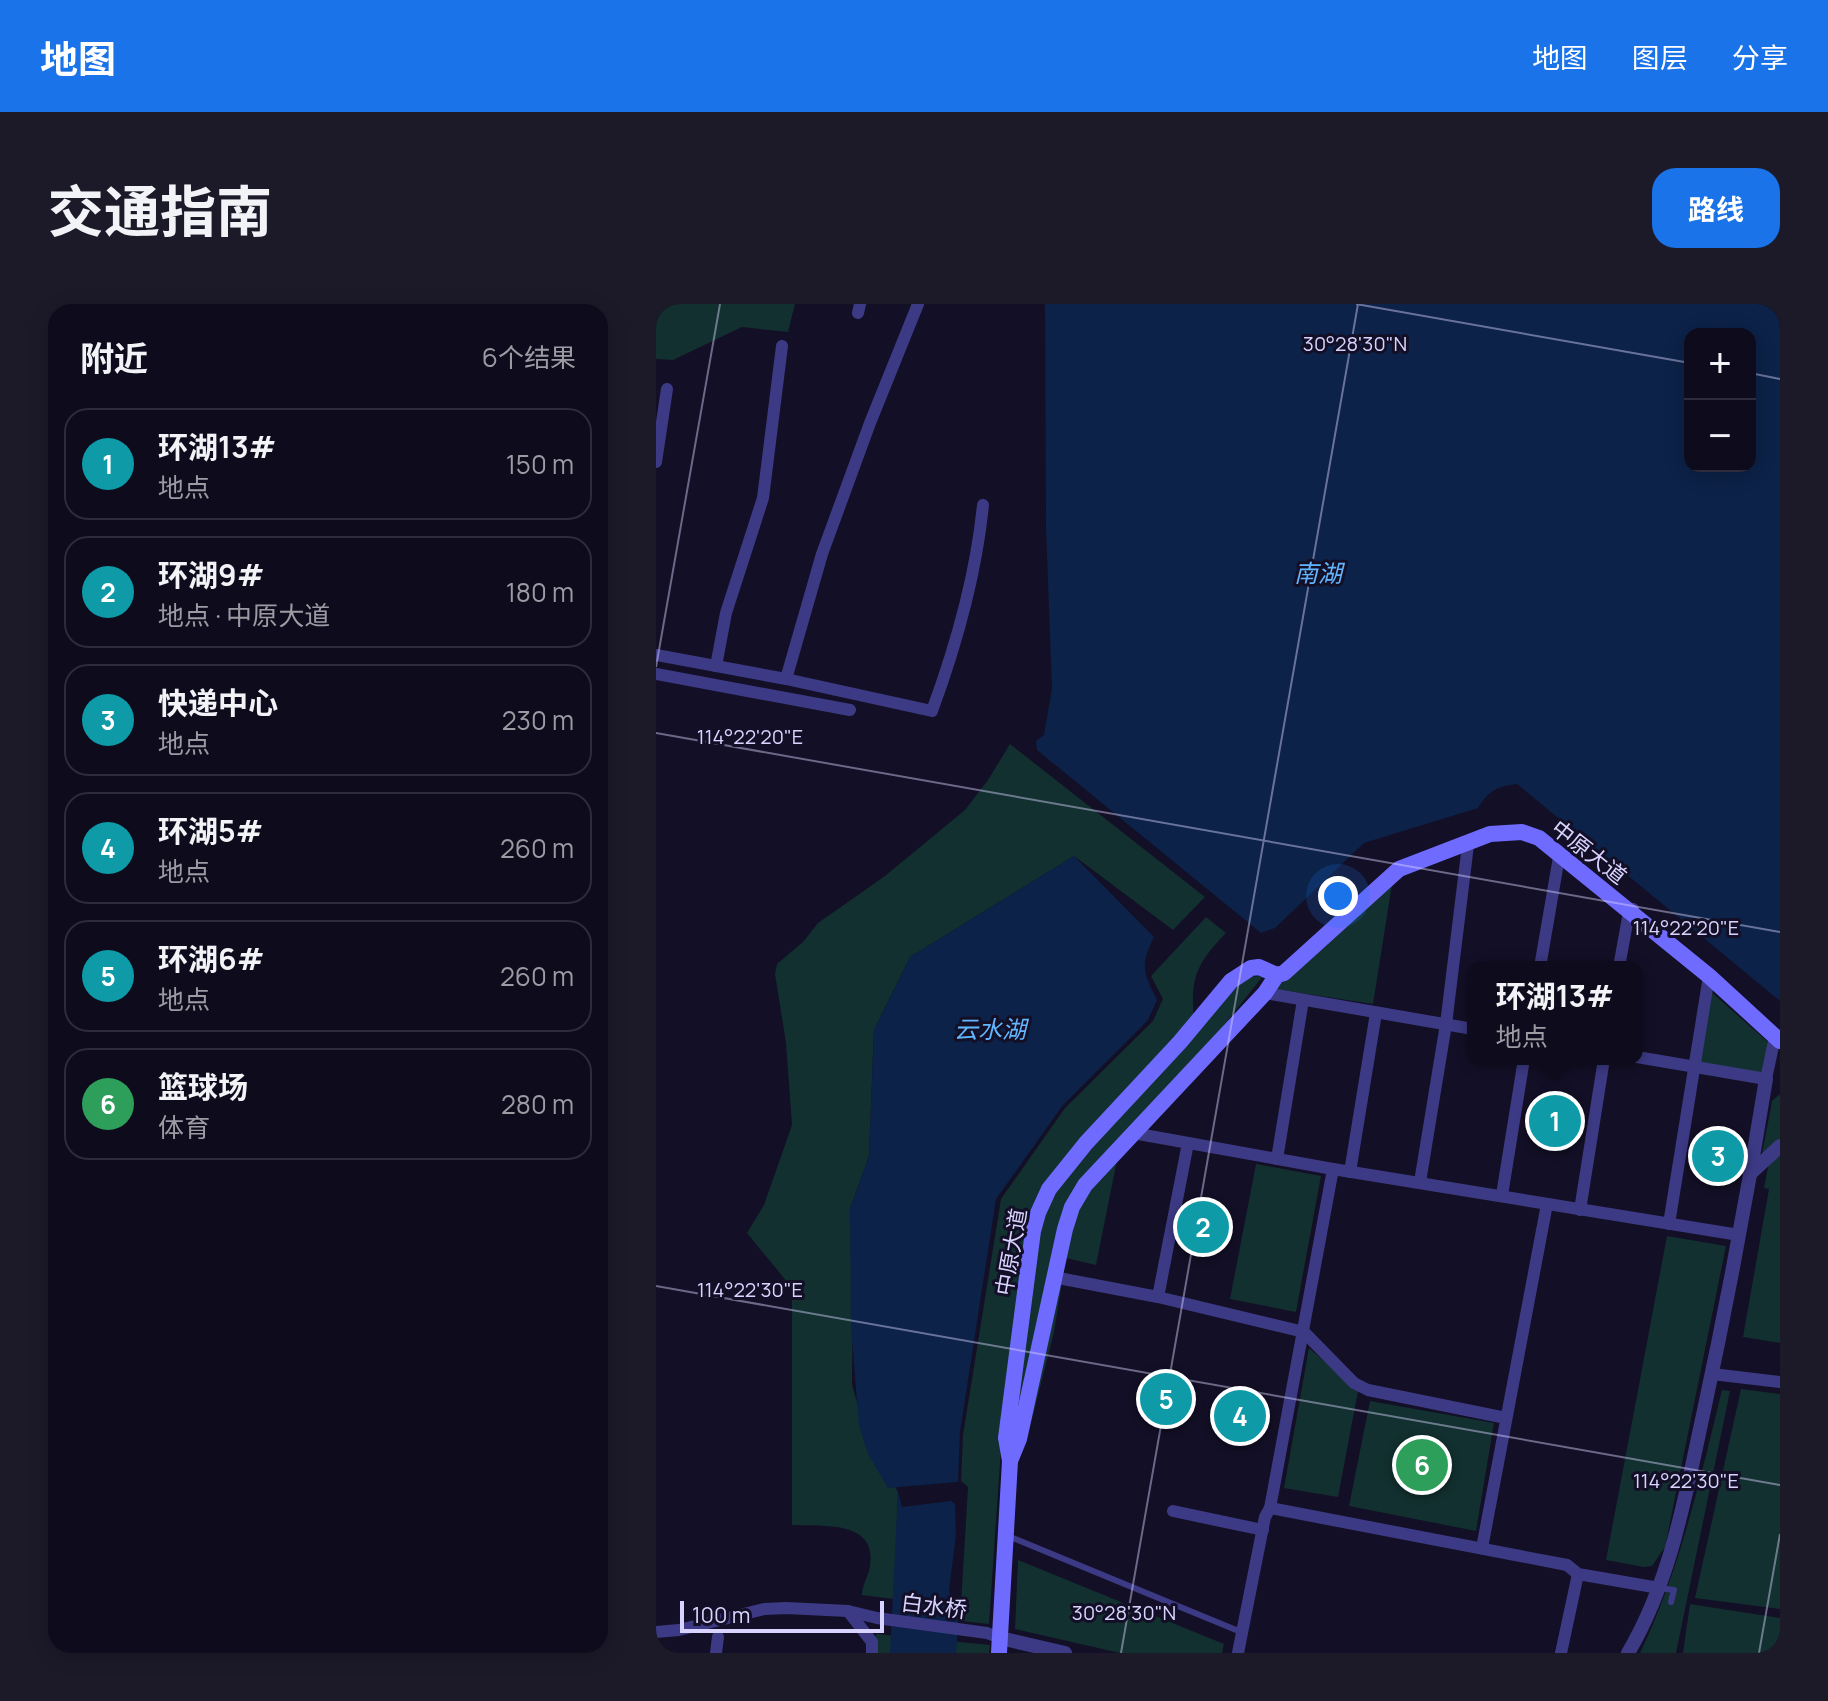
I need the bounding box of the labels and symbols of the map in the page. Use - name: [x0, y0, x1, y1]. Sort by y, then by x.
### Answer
- text: 30°28'30"N: [1303, 330, 1407, 357]
- water label: 南湖: [1294, 556, 1346, 589]
- text: 114°22'20"E: [697, 723, 803, 750]
- street label: 中原大道: [1545, 813, 1633, 891]
- your location: [1318, 876, 1358, 916]
- text: 114°22'20"E: [1633, 914, 1739, 941]
- water label: 云水湖: [954, 1012, 1030, 1045]
- pin: 1: [1529, 1091, 1581, 1151]
- pin: 3: [1692, 1126, 1744, 1186]
- pin: 2: [1177, 1197, 1229, 1257]
- street label: 中原大道: [989, 1206, 1033, 1298]
- text: 114°22'30"E: [697, 1276, 803, 1303]
- pin: 5: [1140, 1369, 1192, 1429]
- pin: 4: [1214, 1386, 1266, 1446]
- pin: 6: [1396, 1435, 1448, 1495]
- text: 114°22'30"E: [1633, 1467, 1739, 1494]
- street label: 白水桥: [899, 1587, 969, 1625]
- scale bar: [680, 1597, 884, 1633]
- text: 30°28'30"N: [1072, 1599, 1176, 1626]

